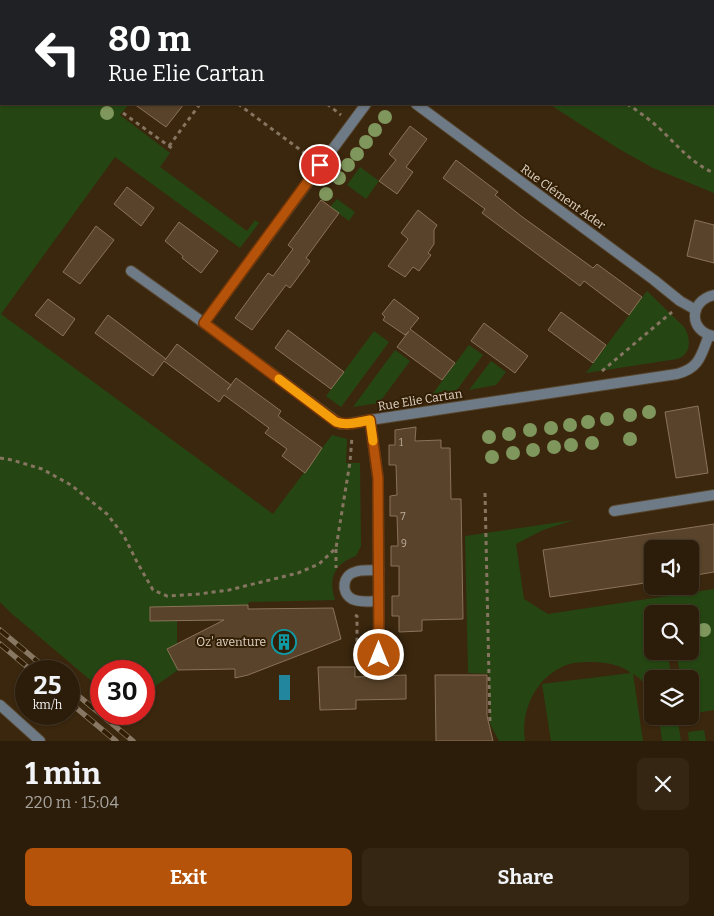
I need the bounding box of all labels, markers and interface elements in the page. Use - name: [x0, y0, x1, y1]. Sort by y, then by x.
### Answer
- text: 80 m: [108, 18, 191, 60]
- icon: left: [25, 20, 90, 85]
- text: Rue Elie Cartan: [108, 60, 264, 87]
- pin: [299, 144, 341, 186]
- icon: arrive: [306, 151, 334, 179]
- street label: Rue Clément Ader: [518, 162, 609, 233]
- street label: Rue Elie Cartan: [377, 386, 464, 414]
- house number: 1: [399, 437, 403, 449]
- house number: 7: [400, 511, 406, 523]
- house number: 9: [401, 538, 407, 550]
- map controls: [644, 540, 699, 725]
- button: sound: [644, 540, 699, 595]
- button: search: [644, 605, 699, 660]
- position arrow: [352, 628, 404, 680]
- building icon: Oz' aventure: [271, 629, 297, 655]
- place label: Oz' aventure: [196, 635, 266, 649]
- speed limit sign: 30: [90, 660, 155, 725]
- button: layers: [644, 670, 699, 725]
- text: 25: [34, 671, 61, 701]
- text: km/h: [33, 698, 62, 712]
- text: 1 min: [25, 756, 101, 792]
- button: close: [637, 758, 689, 810]
- text: 220 m · 15:04: [25, 793, 119, 812]
- button: Exit: [25, 848, 352, 906]
- button: Share: [362, 848, 689, 906]

